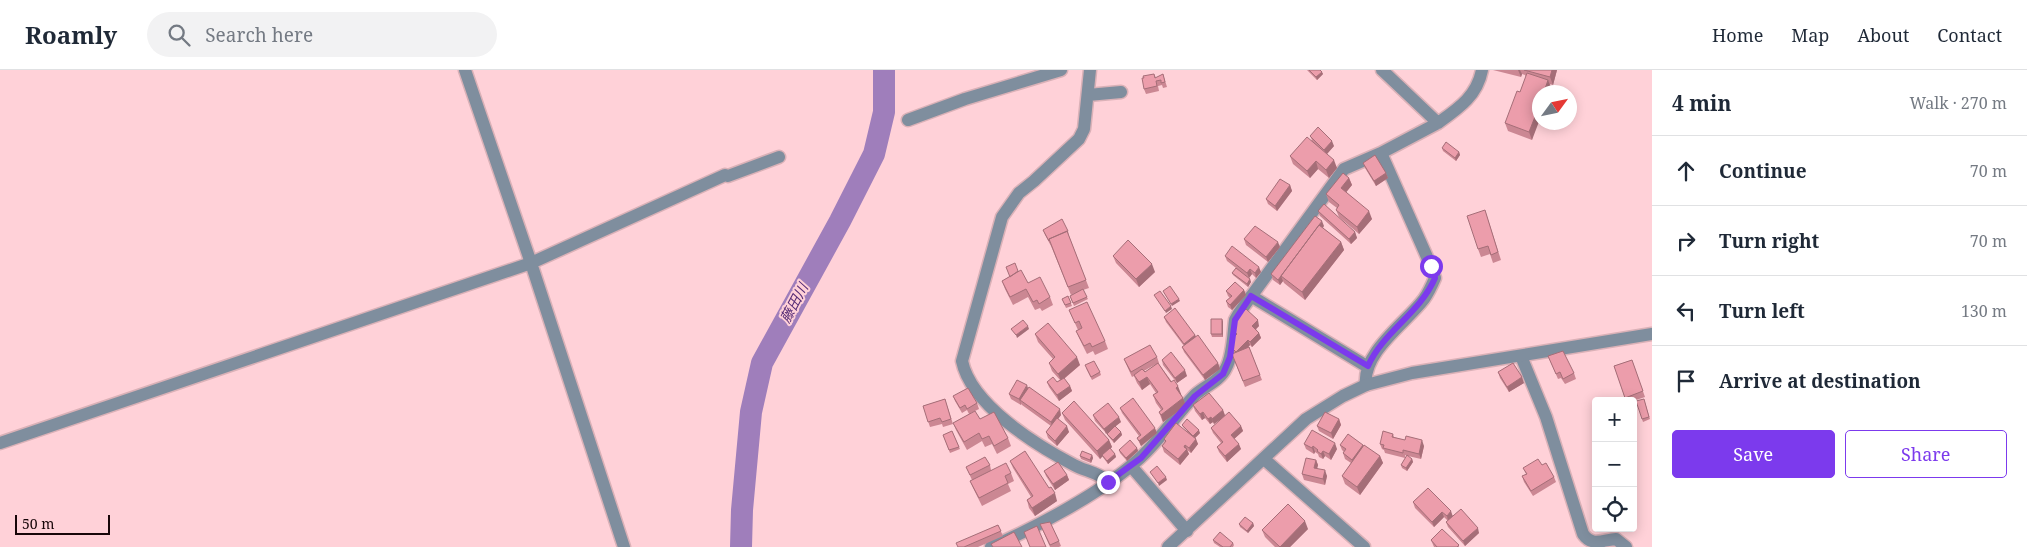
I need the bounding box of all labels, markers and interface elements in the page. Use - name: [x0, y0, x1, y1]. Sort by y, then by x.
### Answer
- search box: [147, 12, 497, 57]
- text: Roamly: [25, 18, 117, 51]
- icon: search: [165, 21, 193, 49]
- text: Search here: [205, 22, 313, 48]
- text: Home: [1712, 23, 1763, 47]
- text: Map: [1791, 23, 1829, 47]
- text: About: [1857, 23, 1909, 47]
- text: Contact: [1937, 23, 2002, 47]
- north arrow: [1532, 85, 1577, 130]
- text: 4 min: [1672, 89, 1731, 117]
- text: Walk · 270 m: [1910, 92, 2007, 114]
- icon: ahead: [1672, 157, 1700, 185]
- text: Continue: [1719, 158, 1807, 184]
- text: 70 m: [1970, 160, 2007, 182]
- icon: right: [1672, 227, 1700, 255]
- text: Turn right: [1719, 228, 1819, 254]
- text: 70 m: [1970, 230, 2007, 252]
- route start: [1420, 255, 1443, 278]
- water label: 藤田川: [775, 278, 813, 326]
- icon: left: [1672, 297, 1700, 325]
- text: Turn left: [1719, 298, 1805, 324]
- text: 130 m: [1961, 300, 2007, 322]
- icon: arrive: [1672, 367, 1700, 395]
- text: Arrive at destination: [1719, 368, 1921, 394]
- map controls: [1592, 397, 1637, 532]
- button: +: [1592, 397, 1637, 442]
- button: Save: [1672, 430, 1835, 478]
- button: Share: [1845, 430, 2007, 478]
- button: −: [1592, 442, 1637, 487]
- route end: [1097, 471, 1120, 494]
- button: locate: [1592, 487, 1637, 532]
- scale bar: [15, 512, 110, 535]
- text: 50 m: [22, 514, 55, 533]

